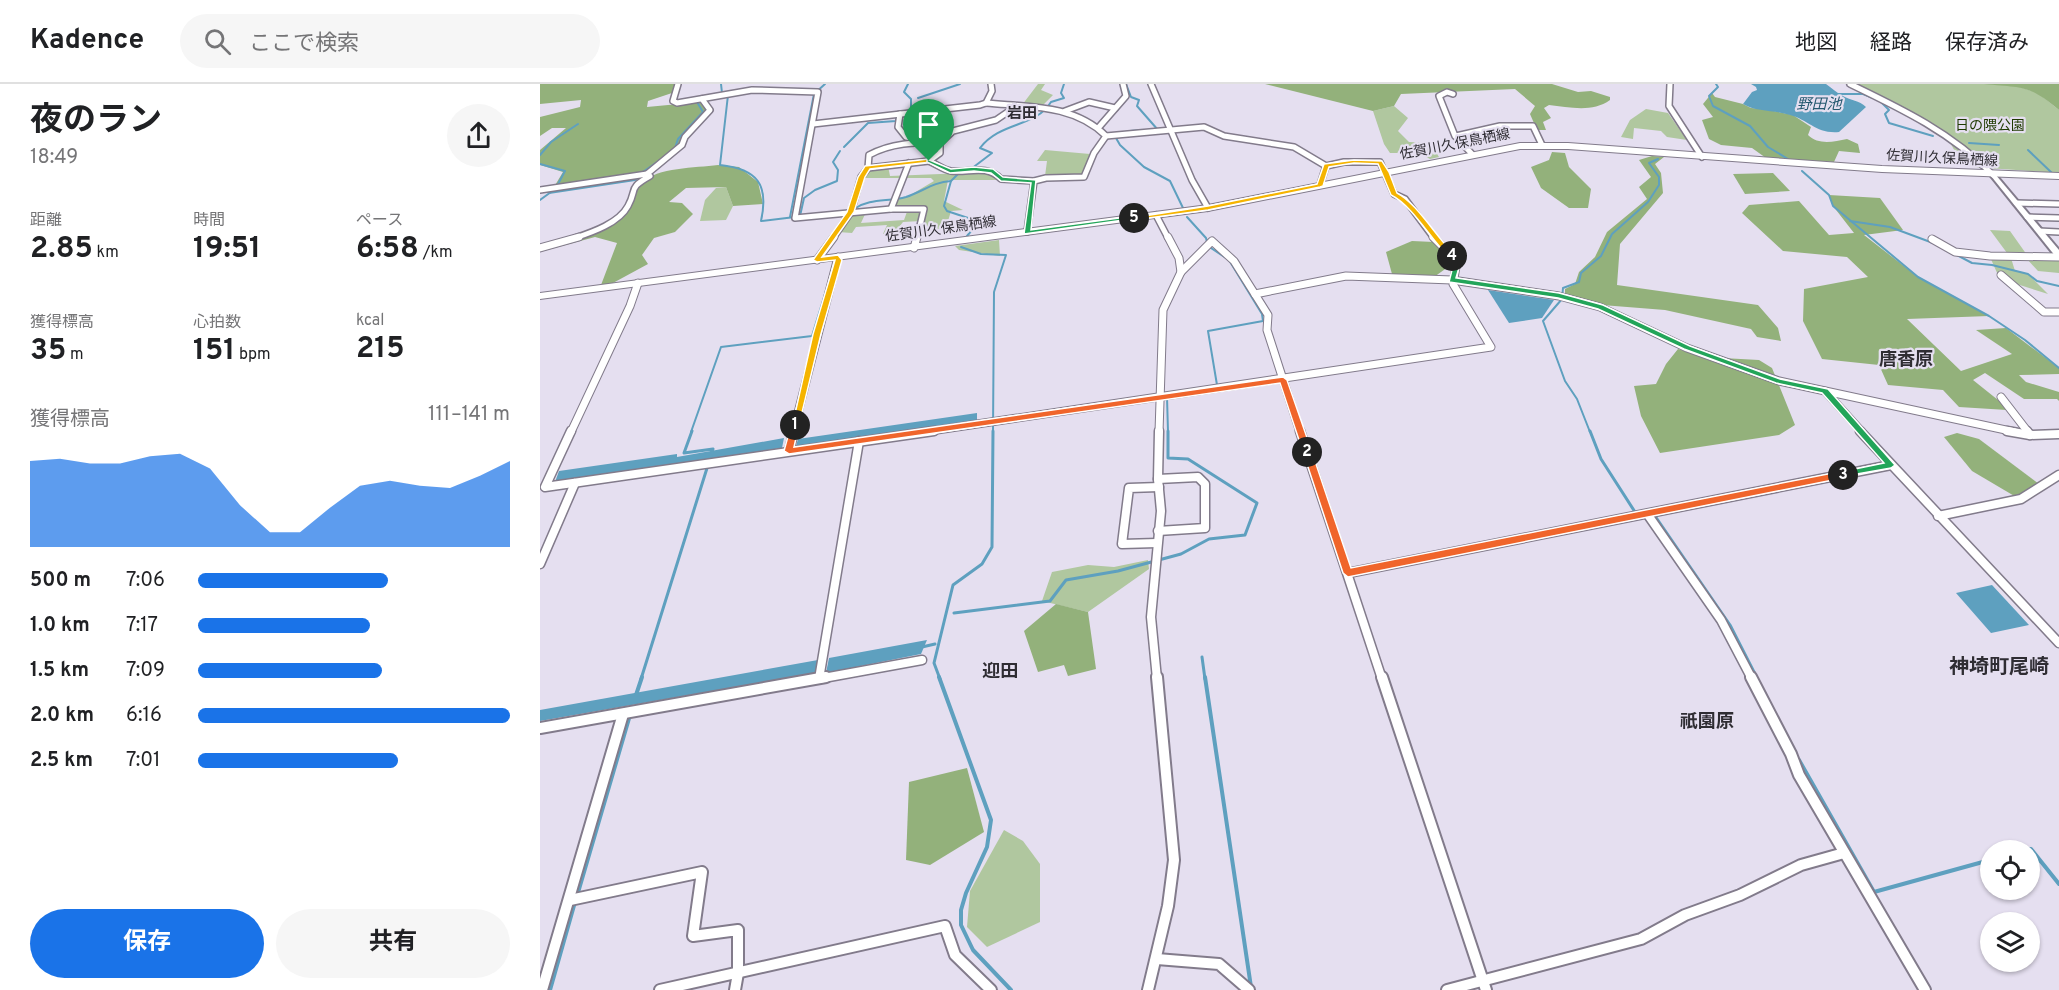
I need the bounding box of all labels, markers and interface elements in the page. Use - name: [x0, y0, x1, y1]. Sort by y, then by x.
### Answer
- search box: [180, 14, 600, 68]
- text: Kadence: [30, 23, 144, 59]
- icon: search: [201, 25, 234, 58]
- text: 地図: [1795, 30, 1837, 57]
- text: 経路: [1870, 30, 1912, 57]
- text: 保存済み: [1945, 30, 2029, 57]
- text: ここで検索: [249, 31, 359, 58]
- water label: 野田池: [1796, 96, 1843, 115]
- pin: [903, 99, 954, 161]
- text: 夜のラン: [30, 101, 162, 143]
- button: share: [447, 104, 510, 167]
- district label: 岩田: [1007, 105, 1037, 124]
- icon: arrive: [912, 108, 945, 141]
- park label: 日の隈公園: [1955, 118, 2025, 135]
- street label: 佐賀川久保鳥栖線: [1398, 126, 1512, 164]
- text: 18:49: [30, 145, 78, 171]
- street label: 佐賀川久保鳥栖線: [1886, 148, 1998, 170]
- pin: 5: [1119, 203, 1149, 233]
- text: 5: [1129, 208, 1139, 228]
- text: 距離: [30, 211, 62, 231]
- text: 時間: [193, 211, 225, 231]
- text: ペース: [356, 211, 403, 231]
- street label: 佐賀川久保鳥栖線: [884, 214, 998, 246]
- text: 2.85: [30, 231, 93, 268]
- text: 19:51: [193, 231, 261, 268]
- text: 6:58: [356, 231, 419, 268]
- pin: 4: [1437, 241, 1467, 271]
- text: km: [93, 243, 119, 263]
- text: /km: [419, 243, 453, 263]
- text: 4: [1447, 246, 1457, 266]
- text: kcal: [356, 311, 384, 331]
- text: 獲得標高: [30, 313, 94, 333]
- text: 心拍数: [193, 313, 241, 333]
- text: 215: [356, 331, 405, 368]
- text: 35: [30, 333, 66, 370]
- text: 151: [193, 333, 235, 370]
- text: m: [66, 345, 84, 365]
- text: bpm: [235, 345, 271, 365]
- district label: 唐香原: [1879, 349, 1933, 372]
- text: 111–141 m: [428, 402, 510, 428]
- text: 獲得標高: [30, 407, 110, 433]
- pin: 1: [780, 410, 810, 440]
- text: 1: [792, 415, 798, 435]
- pin: 2: [1292, 437, 1322, 467]
- text: 2: [1302, 442, 1312, 462]
- pin: 3: [1828, 460, 1858, 490]
- text: 3: [1838, 465, 1848, 485]
- text: 500 m: [30, 568, 91, 594]
- text: 7:06: [126, 568, 165, 594]
- text: 1.0 km: [30, 613, 90, 639]
- text: 7:17: [126, 613, 158, 639]
- district label: 神埼町尾崎: [1949, 655, 2049, 681]
- text: 1.5 km: [30, 658, 89, 684]
- text: 7:09: [126, 658, 165, 684]
- district label: 迎田: [982, 661, 1018, 684]
- text: 2.0 km: [30, 703, 94, 729]
- text: 6:16: [126, 703, 162, 729]
- district label: 祇園原: [1680, 711, 1734, 734]
- text: 2.5 km: [30, 748, 93, 774]
- text: 7:01: [126, 748, 160, 774]
- map controls: [1980, 840, 2040, 972]
- button: locate: [1980, 840, 2040, 900]
- button: 保存: [30, 909, 264, 978]
- button: 共有: [276, 909, 510, 978]
- button: layers: [1980, 912, 2040, 972]

